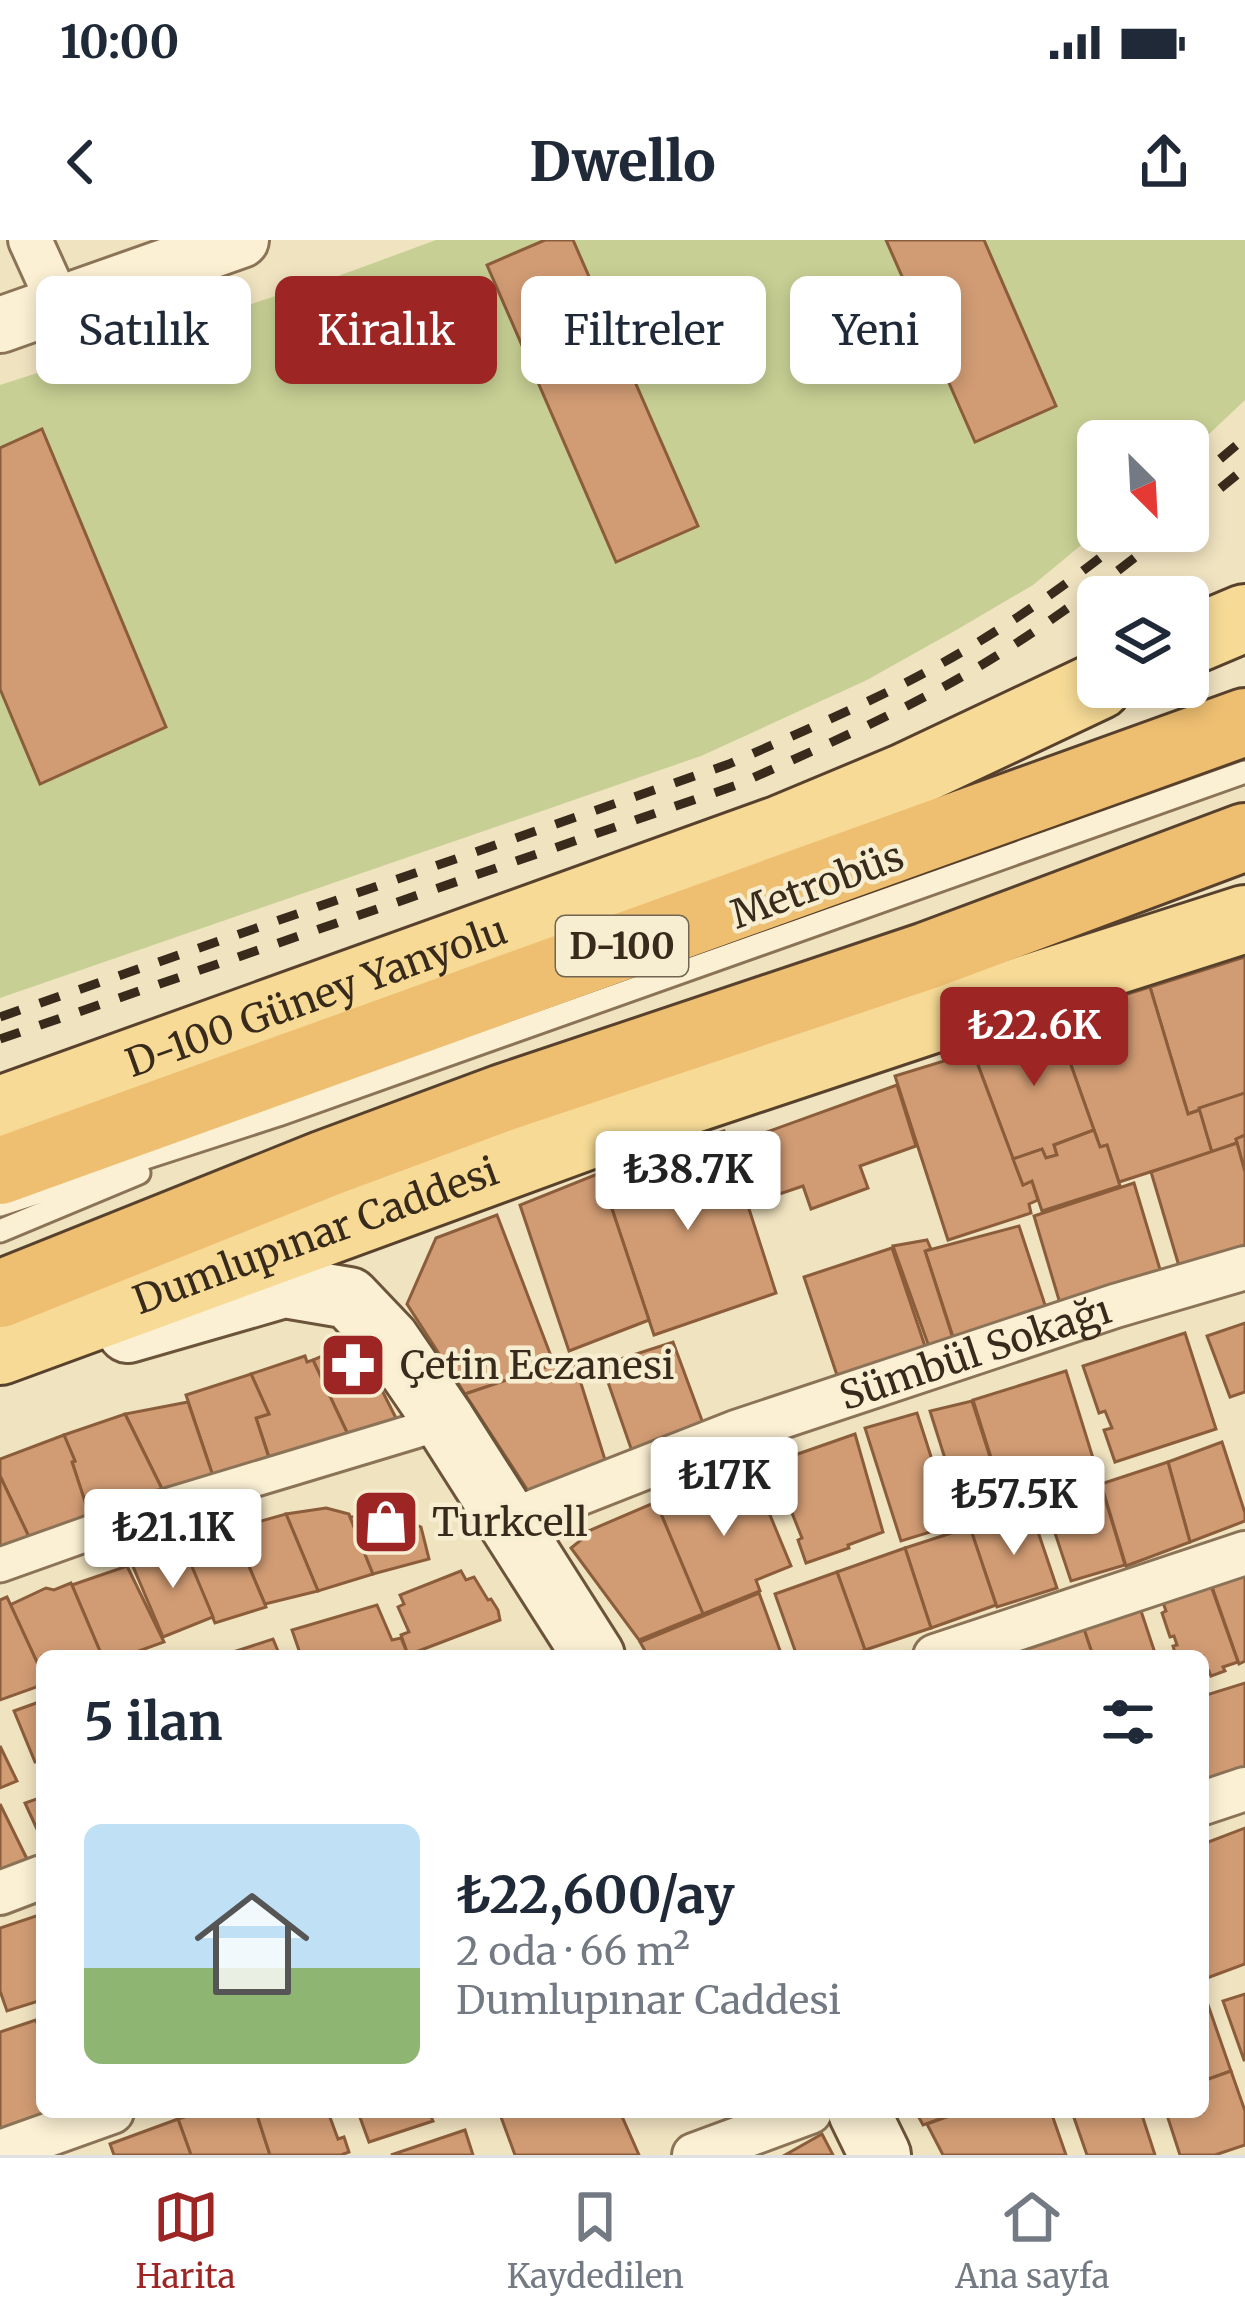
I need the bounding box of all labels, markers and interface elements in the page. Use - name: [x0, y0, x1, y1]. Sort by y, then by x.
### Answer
- text: 10:00: [60, 14, 179, 70]
- text: Dwello: [529, 128, 716, 196]
- icon: back: [48, 129, 114, 195]
- icon: share: [1131, 129, 1197, 195]
- chip: Satılık: [36, 276, 251, 384]
- chip: Kiralık: [275, 276, 497, 384]
- chip: Filtreler: [521, 276, 766, 384]
- chip: Yeni: [790, 276, 961, 384]
- north arrow: [1077, 420, 1209, 552]
- map controls: [1077, 420, 1209, 708]
- button: layers: [1077, 576, 1209, 708]
- street label: Metrobüs: [724, 832, 910, 939]
- street label: D-100 Güney Yanyolu: [119, 906, 514, 1088]
- road number: D-100: [556, 916, 688, 976]
- pin: ₺22.6K: [936, 987, 1132, 1089]
- text: ₺22.6K: [967, 1001, 1101, 1050]
- pin: ₺38.7K: [590, 1131, 786, 1233]
- text: ₺38.7K: [623, 1145, 753, 1194]
- street label: Dumlupınar Caddesi: [126, 1147, 505, 1325]
- street label: Sümbül Sokağı: [833, 1285, 1117, 1421]
- pharmacy icon: Çetin Eczanesi: [318, 1330, 388, 1400]
- place label: Çetin Eczanesi: [400, 1341, 674, 1390]
- pin: ₺17K: [653, 1437, 795, 1539]
- text: ₺17K: [678, 1451, 770, 1500]
- pin: ₺57.5K: [916, 1456, 1112, 1558]
- text: ₺57.5K: [951, 1470, 1078, 1519]
- shop icon: Turkcell: [351, 1487, 421, 1557]
- pin: ₺21.1K: [75, 1489, 271, 1591]
- place label: Turkcell: [432, 1498, 588, 1547]
- text: ₺21.1K: [111, 1503, 235, 1552]
- icon: filters: [1095, 1689, 1161, 1755]
- text: 5 ilan: [84, 1690, 223, 1754]
- text: ₺22,600/ay: [456, 1863, 734, 1927]
- icon: home: [180, 1872, 324, 2016]
- text: 2 oda · 66 m²: [456, 1927, 690, 1976]
- text: Dumlupınar Caddesi: [456, 1976, 841, 2025]
- tab: Harita: [136, 2184, 235, 2297]
- tab: Kaydedilen: [507, 2184, 684, 2297]
- tab: Ana sayfa: [955, 2184, 1109, 2297]

